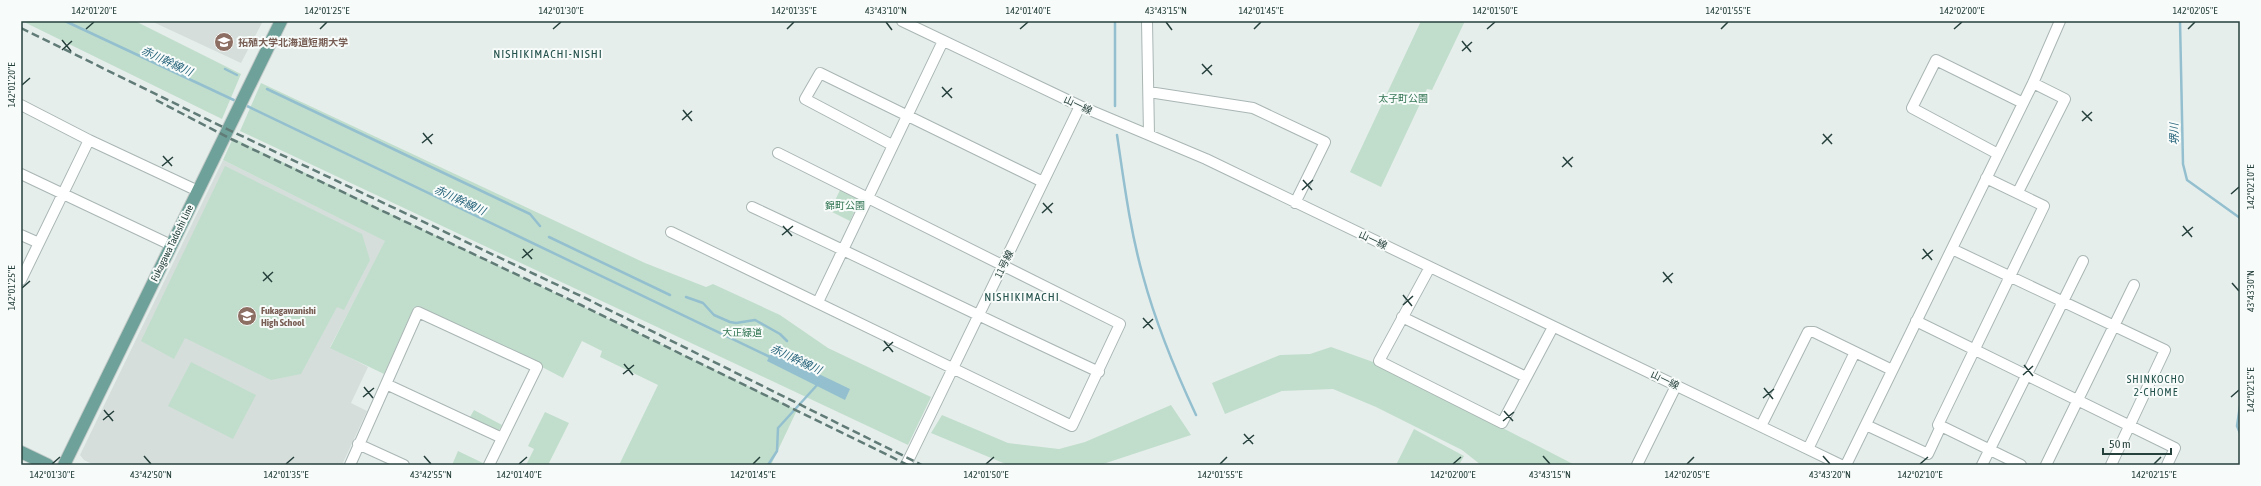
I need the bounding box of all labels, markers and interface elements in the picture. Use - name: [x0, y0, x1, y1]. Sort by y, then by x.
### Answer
- text: 142°01'20"E: [72, 5, 117, 16]
- text: 142°01'25"E: [305, 5, 350, 16]
- text: 142°01'30"E: [539, 5, 584, 16]
- text: 142°01'35"E: [772, 5, 817, 16]
- text: 43°43'10"N: [865, 5, 907, 16]
- text: 142°01'40"E: [1006, 5, 1051, 16]
- text: 43°43'15"N: [1145, 5, 1187, 16]
- text: 142°01'45"E: [1239, 5, 1284, 16]
- text: 142°01'50"E: [1473, 5, 1518, 16]
- text: 142°01'55"E: [1706, 5, 1751, 16]
- text: 142°02'00"E: [1940, 5, 1985, 16]
- text: 142°02'05"E: [2173, 5, 2218, 16]
- school or university icon: 拓殖大学北海道短期大学: [213, 31, 235, 53]
- place label: 拓殖大学北海道短期大学: [238, 37, 348, 48]
- water label: 赤川幹線川: [140, 44, 195, 78]
- district label: NISHIKIMACHI-NISHI: [493, 47, 603, 61]
- text: 142°01'20"E: [6, 62, 17, 107]
- park label: 太子町公園: [1378, 93, 1428, 104]
- street label: 山一線: [1062, 94, 1094, 116]
- water label: 堺川: [2168, 122, 2180, 145]
- text: 142°02'10"E: [2245, 164, 2256, 209]
- water label: 赤川幹線川: [433, 183, 488, 217]
- park label: 錦町公園: [825, 200, 865, 211]
- street label: Fukagawa Tadoshi Line: [149, 202, 196, 283]
- street label: 山一線: [1357, 229, 1389, 251]
- street label: 11号線: [993, 248, 1015, 280]
- text: 142°01'25"E: [6, 265, 17, 310]
- text: 43°43'30"N: [2245, 270, 2256, 312]
- district label: NISHIKIMACHI: [984, 290, 1060, 304]
- school or university icon: Fukagawanishi High School: [236, 305, 258, 327]
- place label: Fukagawanishi High School: [261, 305, 316, 328]
- park label: 大正緑道: [722, 327, 762, 338]
- water label: 赤川幹線川: [769, 342, 824, 376]
- text: 142°02'15"E: [2245, 367, 2256, 412]
- street label: 山一線: [1649, 368, 1681, 392]
- district label: SHINKOCHO 2-CHOME: [2127, 373, 2185, 398]
- scale bar: [2103, 430, 2171, 456]
- text: 50 m: [2109, 437, 2131, 451]
- text: 142°01'30"E: [30, 469, 75, 480]
- text: 43°42'50"N: [130, 469, 172, 480]
- text: 142°01'35"E: [264, 469, 309, 480]
- text: 43°42'55"N: [410, 469, 452, 480]
- text: 142°01'40"E: [497, 469, 542, 480]
- text: 142°01'45"E: [731, 469, 776, 480]
- text: 142°01'50"E: [964, 469, 1009, 480]
- text: 142°01'55"E: [1198, 469, 1243, 480]
- text: 142°02'00"E: [1431, 469, 1476, 480]
- text: 43°43'15"N: [1529, 469, 1571, 480]
- text: 142°02'05"E: [1665, 469, 1710, 480]
- text: 43°43'20"N: [1809, 469, 1851, 480]
- text: 142°02'10"E: [1898, 469, 1943, 480]
- text: 142°02'15"E: [2132, 469, 2177, 480]

